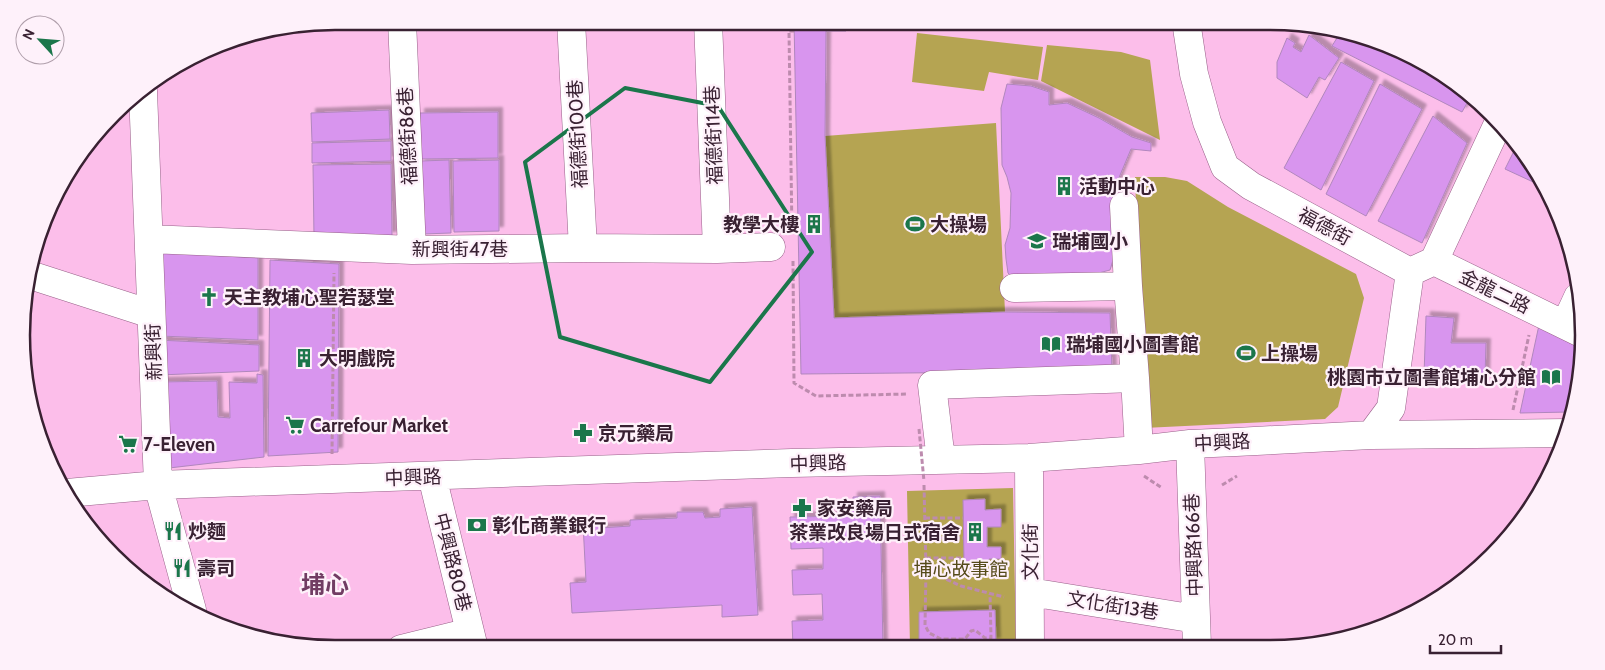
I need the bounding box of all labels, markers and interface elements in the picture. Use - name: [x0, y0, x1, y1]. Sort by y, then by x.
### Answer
- north arrow: [15, 15, 65, 65]
- text: N: [18, 26, 39, 43]
- street label: 福德街100巷: [563, 79, 592, 189]
- street label: 福德街114巷: [700, 85, 727, 185]
- street label: 福德街86巷: [393, 86, 422, 186]
- building icon: 活動中心: [1053, 175, 1075, 197]
- place label: 活動中心: [1079, 175, 1155, 198]
- street label: 福德街: [1294, 203, 1355, 250]
- place label: 教學大樓: [723, 213, 799, 236]
- building icon: 教學大樓: [803, 213, 825, 235]
- sports icon: 大操場: [904, 213, 926, 235]
- place label: 大操場: [930, 213, 987, 236]
- school or university icon: 瑞埔國小: [1026, 230, 1048, 252]
- place label: 瑞埔國小: [1052, 230, 1128, 253]
- street label: 新興街47巷: [412, 238, 508, 261]
- street label: 金龍二路: [1456, 264, 1534, 318]
- church icon: 天主教埔心聖若瑟堂: [198, 286, 220, 308]
- place label: 天主教埔心聖若瑟堂: [224, 286, 395, 309]
- street label: 新興街: [141, 323, 166, 381]
- library icon: 瑞埔國小圖書館: [1040, 333, 1062, 355]
- place label: 瑞埔國小圖書館: [1066, 333, 1199, 356]
- sports icon: 上操場: [1235, 342, 1257, 364]
- place label: 上操場: [1261, 342, 1318, 365]
- building icon: 大明戲院: [293, 347, 315, 369]
- place label: 大明戲院: [319, 347, 395, 370]
- place label: 桃園市立圖書館埔心分館: [1327, 366, 1536, 389]
- library icon: 桃園市立圖書館埔心分館: [1540, 366, 1562, 388]
- supermarket icon: Carrefour Market: [284, 414, 306, 436]
- place label: Carrefour Market: [310, 414, 448, 437]
- pharmacy icon: 京元藥局: [572, 422, 594, 444]
- place label: 京元藥局: [598, 422, 674, 445]
- street label: 中興路: [1193, 430, 1251, 455]
- supermarket icon: 7-Eleven: [117, 433, 139, 455]
- place label: 7-Eleven: [143, 433, 215, 456]
- street label: 中興路: [789, 451, 847, 476]
- street label: 中興路: [384, 465, 442, 490]
- street label: 中興路166巷: [1180, 493, 1207, 597]
- pharmacy icon: 家安藥局: [791, 497, 813, 519]
- place label: 家安藥局: [817, 497, 893, 520]
- street label: 中興路80巷: [429, 510, 476, 614]
- bank icon: 彰化商業銀行: [466, 514, 488, 536]
- place label: 彰化商業銀行: [492, 514, 606, 537]
- restaurant icon: 炒麵: [162, 520, 184, 542]
- place label: 炒麵: [188, 520, 226, 543]
- place label: 茶業改良場日式宿舍: [789, 521, 960, 544]
- building icon: 茶業改良場日式宿舍: [964, 521, 986, 543]
- street label: 文化街: [1019, 523, 1042, 581]
- restaurant icon: 壽司: [171, 557, 193, 579]
- place label: 壽司: [197, 557, 235, 580]
- park label: 埔心故事館: [913, 558, 1009, 581]
- district label: 埔心: [301, 570, 349, 599]
- street label: 文化街13巷: [1065, 587, 1160, 624]
- scale bar: [1430, 622, 1501, 654]
- text: 20 m: [1438, 631, 1473, 649]

